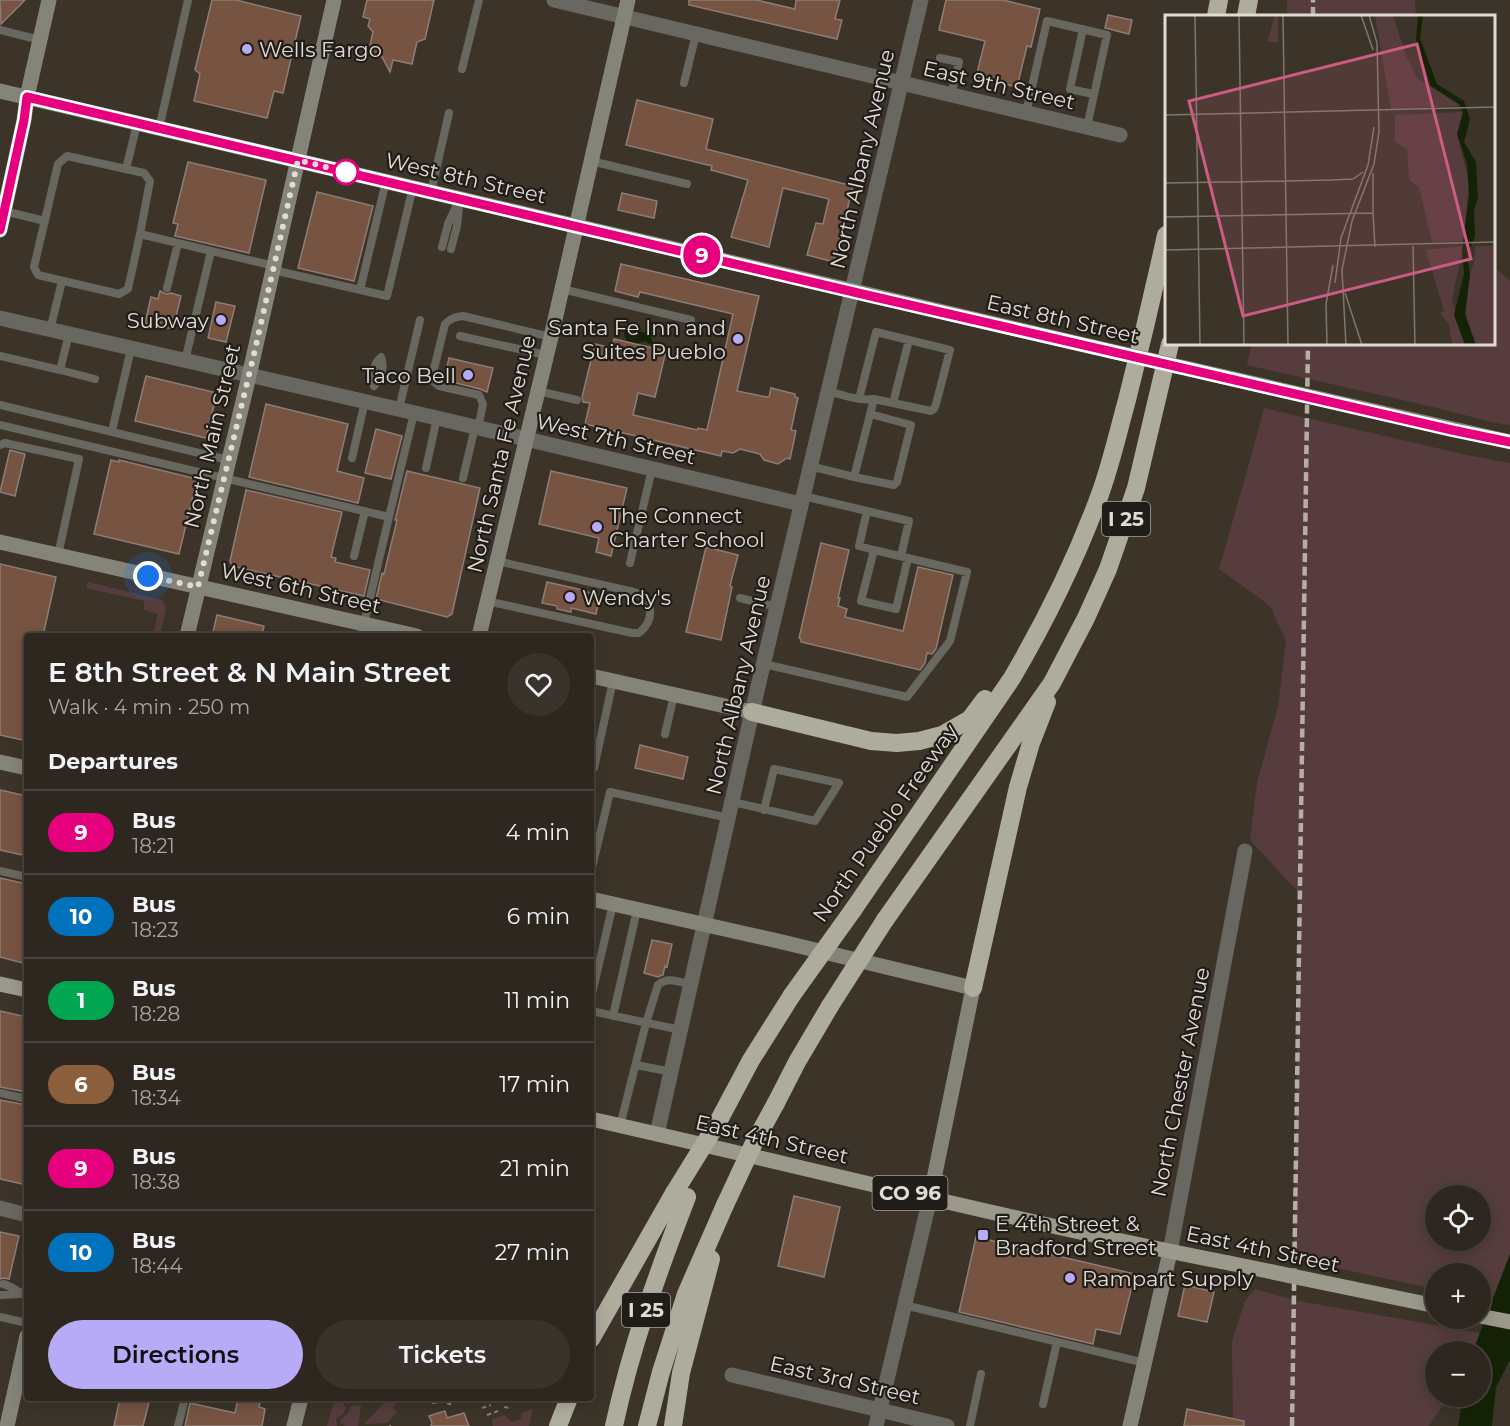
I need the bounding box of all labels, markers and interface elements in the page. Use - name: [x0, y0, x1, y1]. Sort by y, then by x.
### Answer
- inset map: [1165, 15, 1495, 345]
- place label: Wells Fargo: [259, 37, 382, 62]
- marker: Wells Fargo: [240, 42, 254, 56]
- street label: North Albany Avenue: [825, 47, 899, 271]
- street label: East 9th Street: [921, 55, 1077, 115]
- street label: West 8th Street: [383, 147, 549, 209]
- unlabelled marker: [333, 159, 359, 185]
- line badge: 9: [682, 236, 722, 274]
- text: 9: [695, 243, 709, 268]
- street label: East 8th Street: [984, 289, 1142, 349]
- place label: Subway: [127, 308, 210, 333]
- marker: Subway: [214, 313, 228, 327]
- place label: Santa Fe Inn and Suites Pueblo: [548, 315, 726, 364]
- marker: Santa Fe Inn and Suites Pueblo: [731, 332, 745, 346]
- street label: North Santa Fe Avenue: [461, 333, 541, 575]
- street label: North Main Street: [179, 341, 245, 531]
- place label: Taco Bell: [362, 363, 456, 388]
- marker: Taco Bell: [461, 368, 475, 382]
- street label: West 7th Street: [534, 408, 698, 470]
- road number: I 25: [1102, 502, 1150, 536]
- place label: The Connect Charter School: [609, 503, 765, 552]
- marker: The Connect Charter School: [590, 520, 604, 534]
- street label: West 6th Street: [218, 557, 384, 619]
- your location: [133, 561, 163, 591]
- street label: North Albany Avenue: [701, 573, 775, 797]
- place label: Wendy's: [582, 585, 671, 610]
- marker: Wendy's: [563, 590, 577, 604]
- button: heart: [507, 653, 570, 716]
- text: E 8th Street & N Main Street: [48, 655, 451, 689]
- text: Walk · 4 min · 250 m: [48, 695, 250, 719]
- street label: North Pueblo Freeway: [807, 719, 963, 927]
- text: Departures: [48, 748, 178, 775]
- text: Bus: [132, 807, 176, 834]
- text: 4 min: [506, 819, 570, 846]
- text: 9: [74, 820, 88, 845]
- text: 18:21: [132, 834, 175, 858]
- text: Bus: [132, 891, 176, 918]
- text: 6 min: [507, 903, 570, 930]
- text: 10: [70, 904, 92, 929]
- text: 18:23: [132, 918, 179, 942]
- street label: North Chester Avenue: [1145, 965, 1215, 1199]
- text: Bus: [132, 975, 176, 1002]
- text: 11 min: [504, 987, 570, 1014]
- text: 1: [77, 988, 85, 1013]
- text: 18:28: [132, 1002, 180, 1026]
- text: Bus: [132, 1059, 176, 1086]
- text: 17 min: [499, 1071, 570, 1098]
- text: 6: [74, 1072, 88, 1097]
- text: 18:34: [132, 1086, 181, 1110]
- street label: East 4th Street: [693, 1109, 851, 1169]
- text: Bus: [132, 1143, 176, 1170]
- text: 21 min: [500, 1155, 570, 1182]
- text: 9: [74, 1156, 88, 1181]
- text: 18:38: [132, 1170, 180, 1194]
- road number: CO 96: [872, 1176, 948, 1210]
- map controls: [1425, 1185, 1491, 1407]
- button: locate: [1425, 1185, 1491, 1251]
- place label: E 4th Street & Bradford Street: [995, 1211, 1157, 1260]
- street label: East 4th Street: [1184, 1221, 1342, 1277]
- text: Bus: [132, 1227, 176, 1254]
- marker: E 4th Street & Bradford Street: [976, 1228, 990, 1242]
- text: 27 min: [495, 1239, 570, 1266]
- text: 10: [70, 1240, 92, 1265]
- text: 18:44: [132, 1254, 183, 1278]
- button: +: [1425, 1263, 1491, 1329]
- place label: Rampart Supply: [1082, 1266, 1254, 1291]
- marker: Rampart Supply: [1063, 1271, 1077, 1285]
- road number: I 25: [622, 1293, 670, 1327]
- button: Directions: [48, 1320, 303, 1389]
- button: Tickets: [315, 1320, 570, 1389]
- button: −: [1425, 1341, 1491, 1407]
- street label: East 3rd Street: [767, 1351, 923, 1409]

